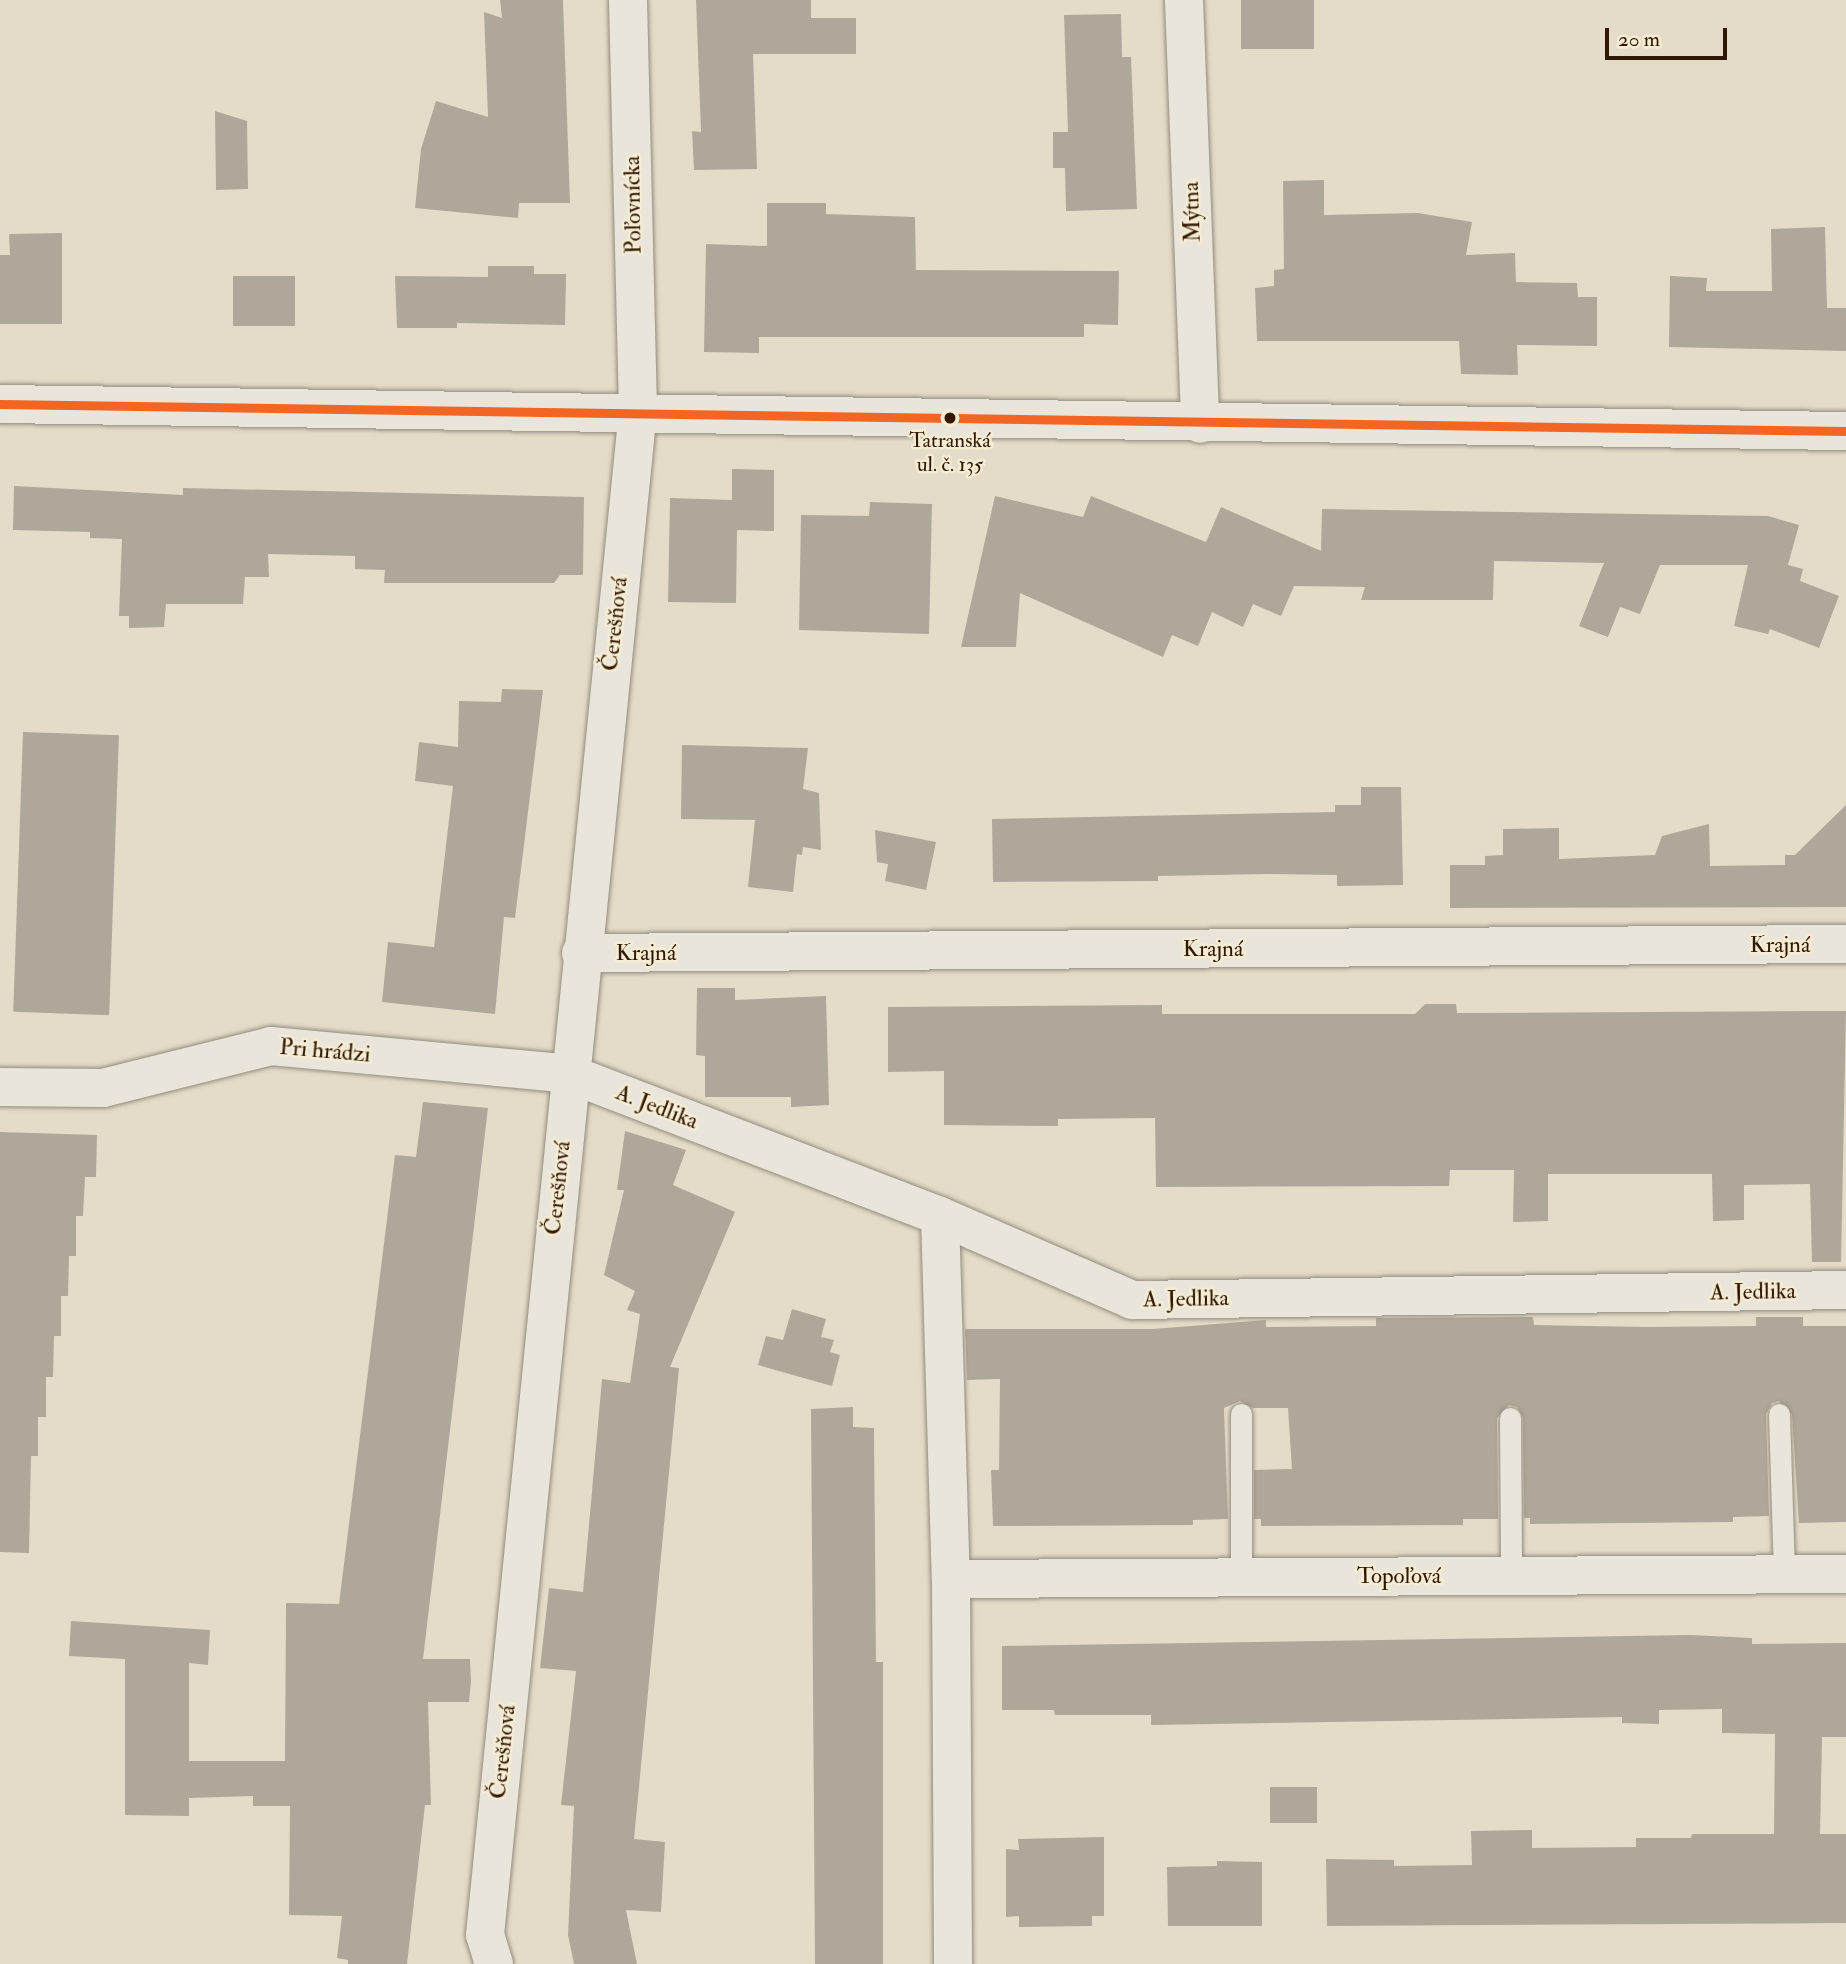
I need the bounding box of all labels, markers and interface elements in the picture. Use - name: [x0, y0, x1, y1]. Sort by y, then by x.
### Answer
- scale bar: [1608, 14, 1730, 58]
- text: 20 m: [1618, 26, 1660, 53]
- street label: Poľovnícka: [618, 156, 648, 254]
- street label: Mýtna: [1177, 181, 1207, 243]
- marker: Tatranská ul. č. 135: [943, 411, 957, 425]
- place label: Tatranská ul. č. 135: [909, 428, 991, 478]
- street label: Čerešňová: [596, 576, 634, 672]
- street label: Krajná: [1750, 931, 1810, 959]
- street label: Krajná: [1183, 935, 1243, 963]
- street label: Krajná: [616, 939, 676, 967]
- street label: Pri hrádzi: [278, 1033, 372, 1069]
- street label: A. Jedlika: [612, 1079, 702, 1135]
- street label: Čerešňová: [539, 1140, 577, 1236]
- street label: A. Jedlika: [1710, 1277, 1796, 1307]
- street label: A. Jedlika: [1143, 1284, 1229, 1314]
- street label: Topoľová: [1357, 1562, 1441, 1590]
- street label: Čerešňová: [484, 1704, 522, 1800]

